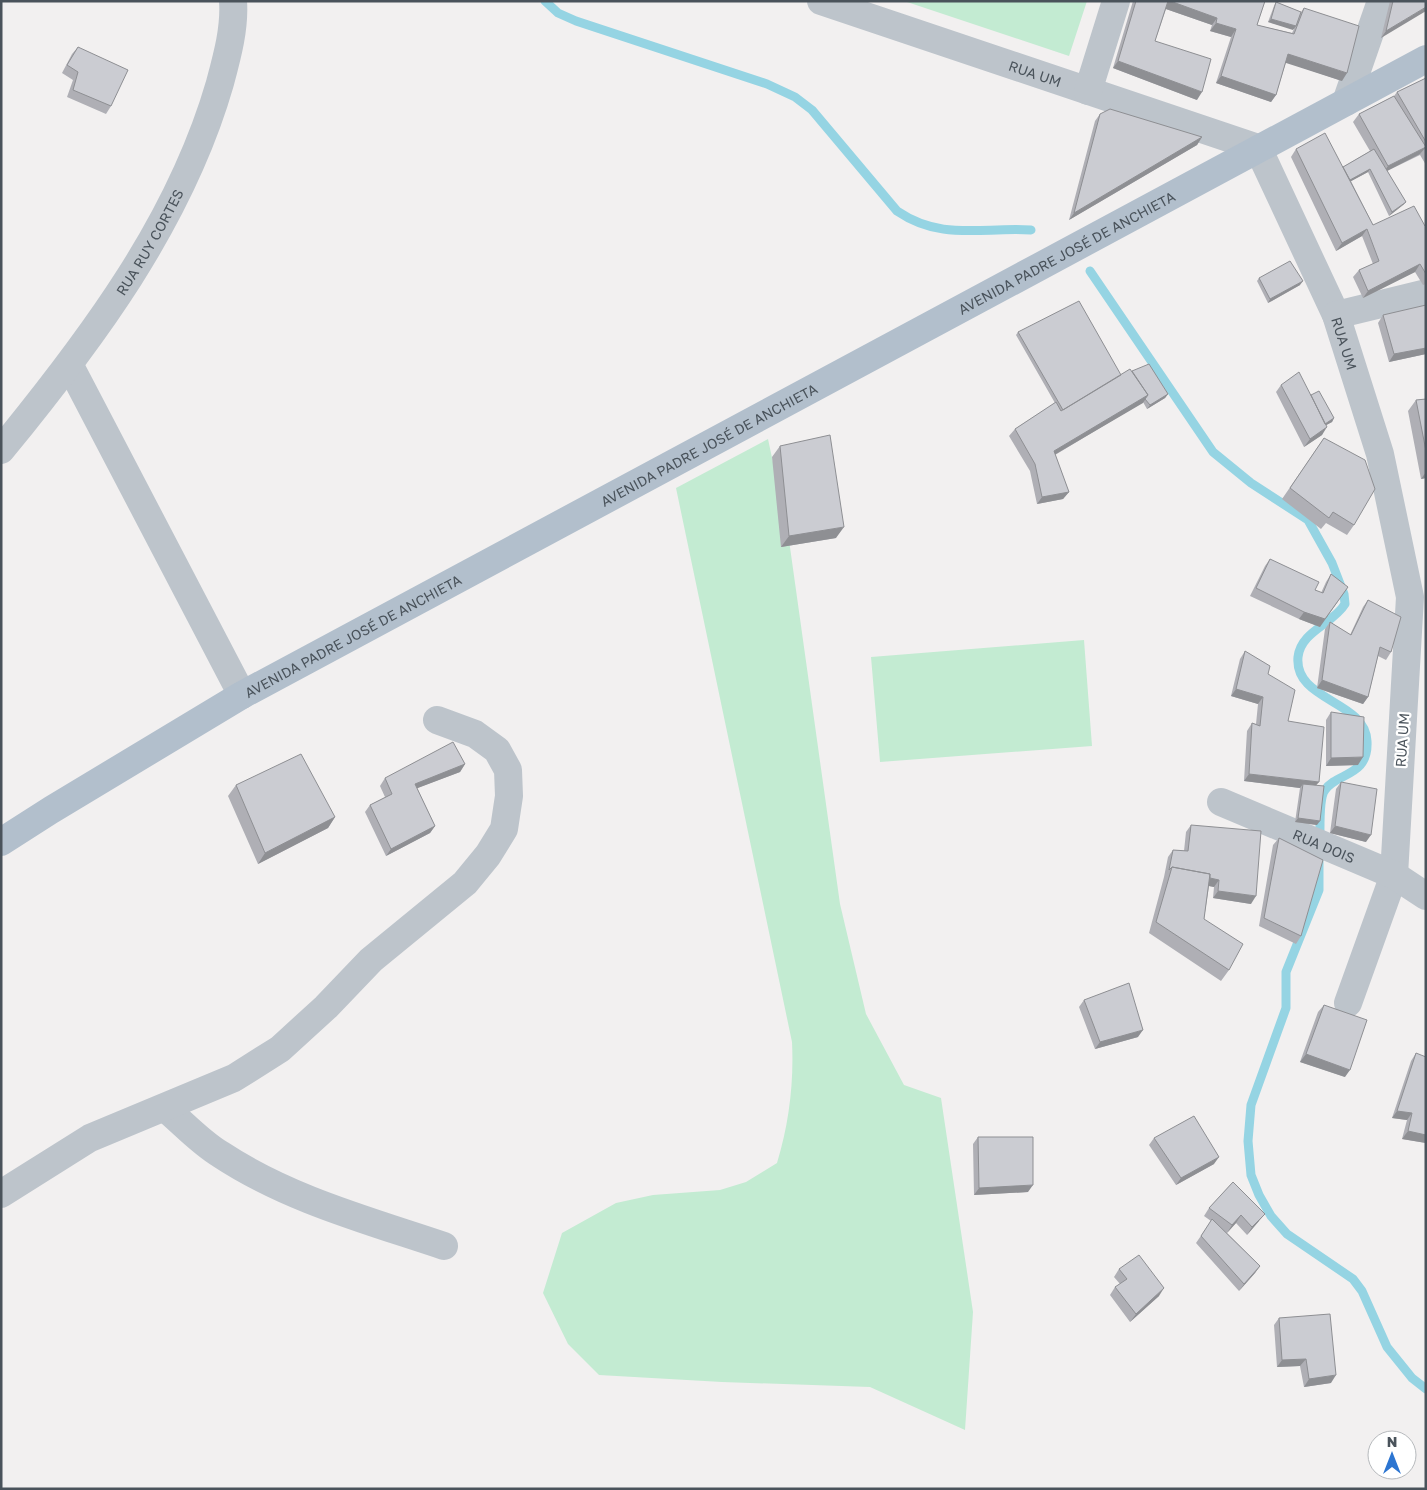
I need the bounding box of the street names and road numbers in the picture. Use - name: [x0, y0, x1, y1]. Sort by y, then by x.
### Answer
- street label: RUA UM: [1007, 56, 1064, 90]
- street label: RUA RUY CORTES: [112, 186, 186, 298]
- street label: AVENIDA PADRE JOSÉ DE ANCHIETA: [955, 187, 1178, 317]
- street label: RUA UM: [1329, 315, 1361, 372]
- street label: AVENIDA PADRE JOSÉ DE ANCHIETA: [597, 379, 821, 509]
- street label: AVENIDA PADRE JOSÉ DE ANCHIETA: [241, 570, 465, 701]
- street label: RUA UM: [1392, 712, 1412, 768]
- street label: RUA DOIS: [1291, 825, 1358, 866]

